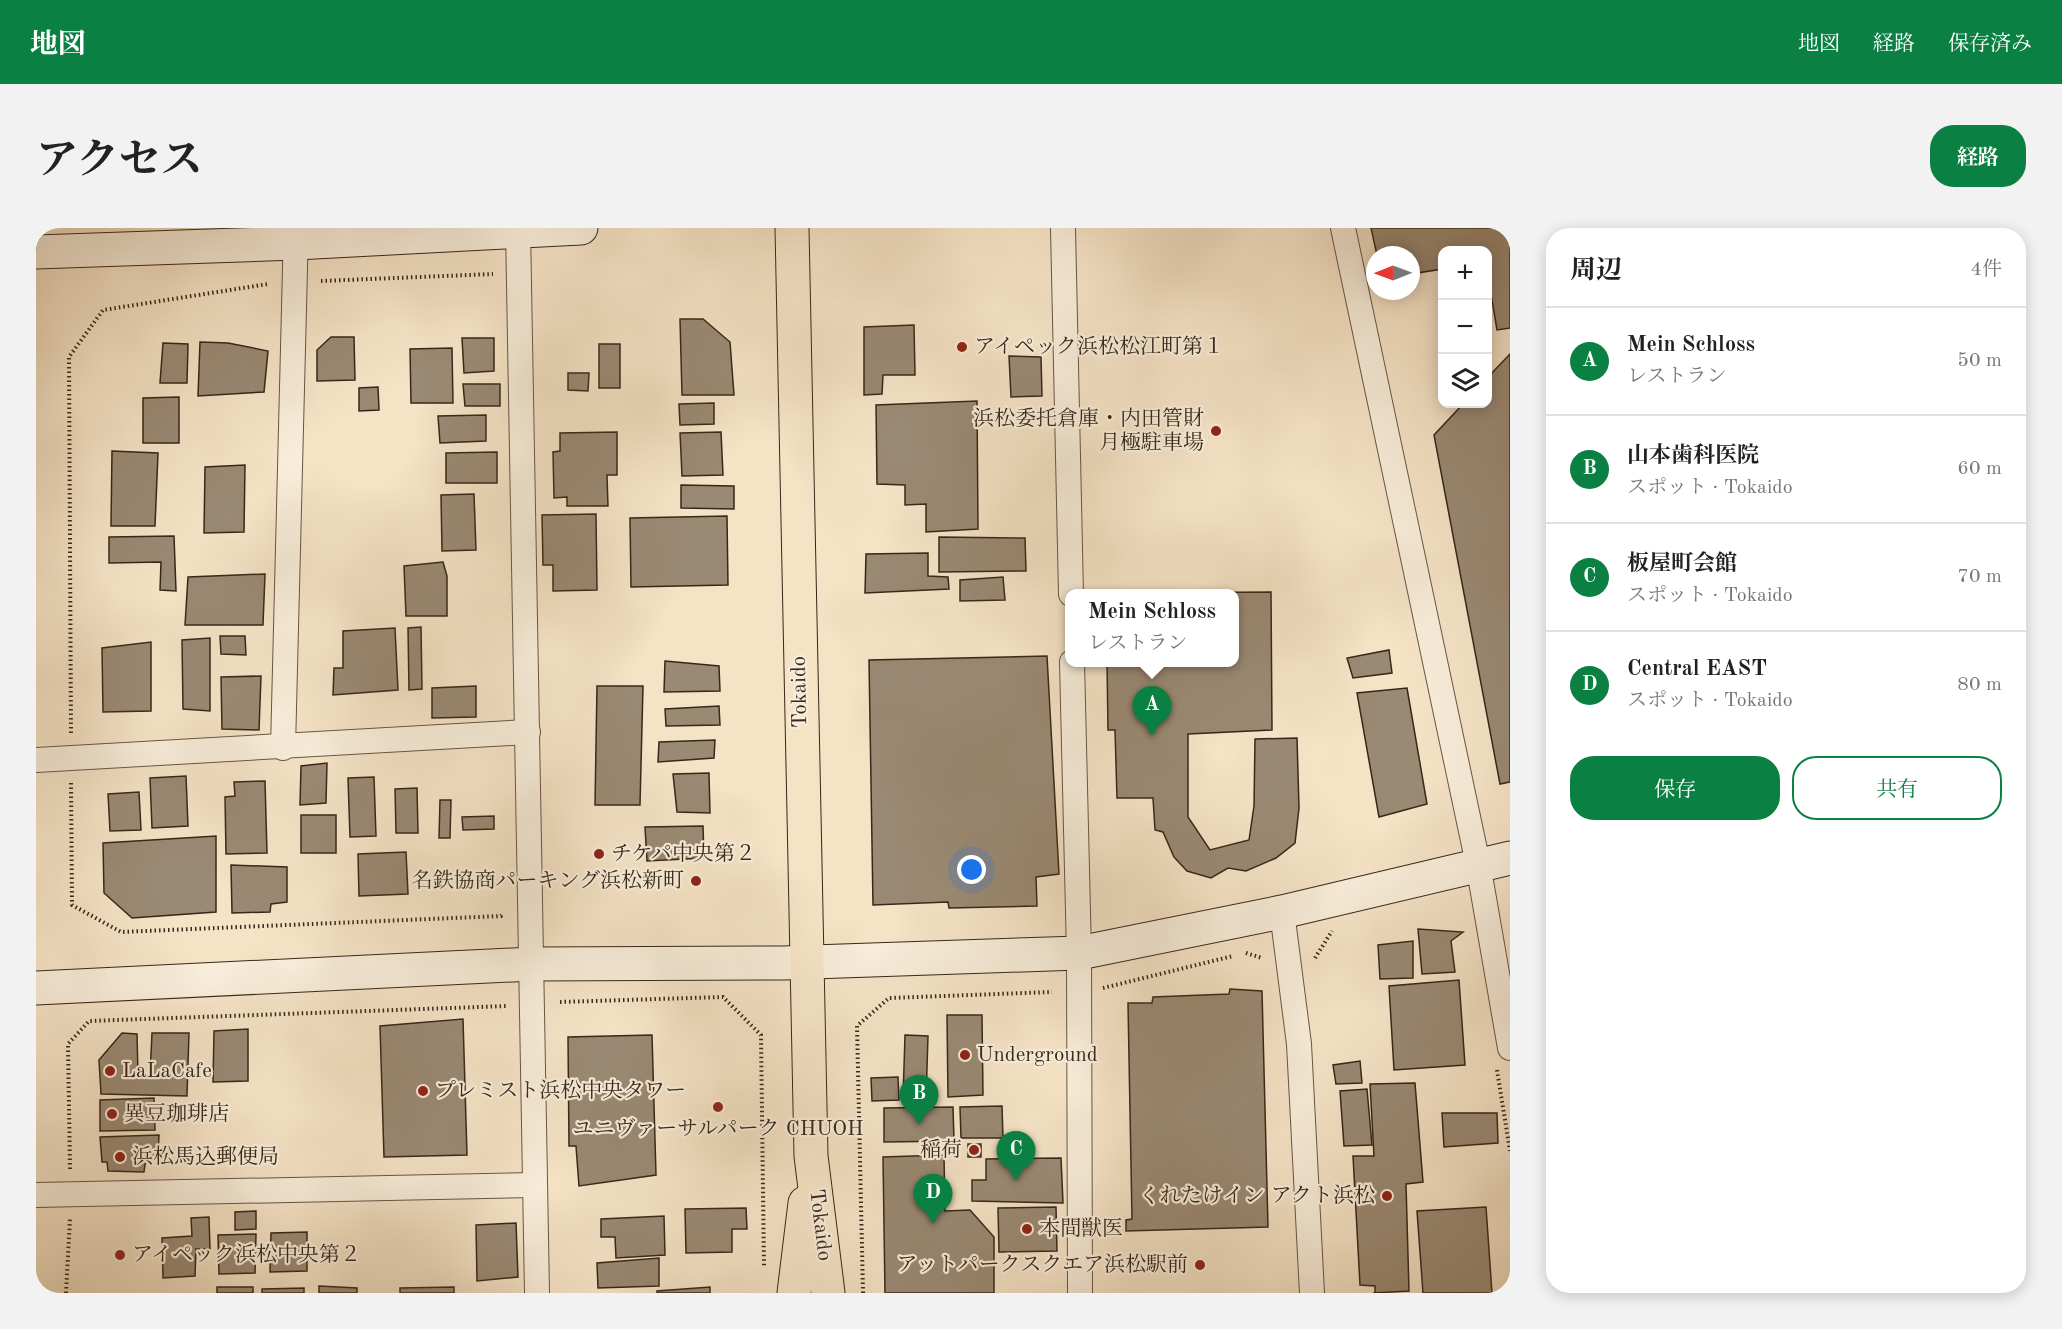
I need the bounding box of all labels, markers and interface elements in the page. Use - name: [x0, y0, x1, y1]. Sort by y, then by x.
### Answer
- text: 地図: [30, 32, 86, 60]
- text: 地図: [1798, 34, 1840, 55]
- text: 経路: [1873, 34, 1915, 55]
- text: 保存済み: [1948, 34, 2032, 55]
- button: 経路: [1930, 125, 2026, 187]
- text: アクセス: [36, 141, 203, 183]
- north arrow: [1366, 246, 1420, 300]
- map controls: [1438, 246, 1492, 408]
- button: +: [1438, 246, 1492, 300]
- text: 周辺: [1570, 258, 1622, 284]
- text: 4件: [1970, 260, 2002, 280]
- button: −: [1438, 300, 1492, 354]
- text: Mein Schloss: [1627, 334, 1755, 356]
- place label: アイペック浜松松江町第１: [974, 335, 1224, 358]
- marker: アイペック浜松松江町第１: [955, 340, 969, 354]
- text: A: [1582, 351, 1597, 371]
- text: 50 m: [1957, 351, 2002, 371]
- button: layers: [1438, 354, 1492, 408]
- text: レストラン: [1627, 367, 1726, 387]
- place label: 浜松委托倉庫・内田管財 月極駐車場: [973, 407, 1204, 454]
- marker: 浜松委托倉庫・内田管財 月極駐車場: [1209, 424, 1223, 438]
- text: 山本歯科医院: [1627, 445, 1759, 467]
- text: B: [1582, 459, 1597, 479]
- text: 60 m: [1957, 459, 2002, 479]
- text: スポット · Tokaido: [1627, 478, 1793, 498]
- text: 板屋町会館: [1627, 553, 1737, 575]
- text: C: [1583, 567, 1596, 587]
- text: 70 m: [1957, 567, 2002, 587]
- text: スポット · Tokaido: [1627, 586, 1793, 606]
- popup: [1065, 589, 1239, 667]
- text: Mein Schloss: [1088, 601, 1216, 623]
- text: レストラン: [1088, 634, 1187, 654]
- street label: Tokaido: [789, 656, 811, 728]
- text: Central EAST: [1627, 658, 1767, 680]
- text: D: [1582, 675, 1597, 695]
- text: 80 m: [1957, 675, 2002, 695]
- pin: A: [1132, 686, 1172, 736]
- text: スポット · Tokaido: [1627, 691, 1793, 711]
- button: 保存: [1570, 756, 1780, 820]
- button: 共有: [1792, 756, 2002, 820]
- place label: チケパ中央第２: [611, 842, 756, 865]
- marker: チケパ中央第２: [592, 847, 606, 861]
- your location: [957, 855, 986, 884]
- place label: 名鉄協商パーキング浜松新町: [412, 869, 684, 892]
- marker: 名鉄協商パーキング浜松新町: [689, 874, 703, 888]
- place label: Underground: [977, 1045, 1098, 1066]
- marker: Underground: [958, 1048, 972, 1062]
- place label: LaLaCafe: [122, 1061, 212, 1082]
- marker: LaLaCafe: [103, 1064, 117, 1078]
- pin: B: [900, 1076, 938, 1125]
- place label: プレミスト浜松中央タワー: [435, 1079, 686, 1102]
- marker: プレミスト浜松中央タワー: [416, 1084, 430, 1098]
- marker: ユニヴァーサルパーク CHUOH: [711, 1100, 725, 1114]
- place label: 異豆珈琲店: [124, 1102, 229, 1125]
- marker: 異豆珈琲店: [105, 1107, 119, 1121]
- place label: ユニヴァーサルパーク CHUOH: [573, 1118, 863, 1140]
- pin: C: [996, 1132, 1036, 1181]
- place label: 稲荷: [920, 1138, 962, 1161]
- marker: 稲荷: [967, 1143, 981, 1157]
- place label: 浜松馬込郵便局: [132, 1145, 279, 1168]
- marker: 浜松馬込郵便局: [113, 1150, 127, 1164]
- pin: D: [914, 1174, 952, 1224]
- place label: くれたけイン アクト浜松: [1139, 1184, 1375, 1207]
- street label: Tokaido: [805, 1188, 835, 1262]
- marker: くれたけイン アクト浜松: [1380, 1189, 1394, 1203]
- place label: 本間獣医: [1039, 1217, 1123, 1240]
- marker: 本間獣医: [1020, 1222, 1034, 1236]
- place label: アイペック浜松中央第２: [132, 1243, 361, 1266]
- marker: アイペック浜松中央第２: [113, 1248, 127, 1262]
- place label: アットパークスクエア浜松駅前: [897, 1253, 1188, 1276]
- marker: アットパークスクエア浜松駅前: [1193, 1258, 1207, 1272]

